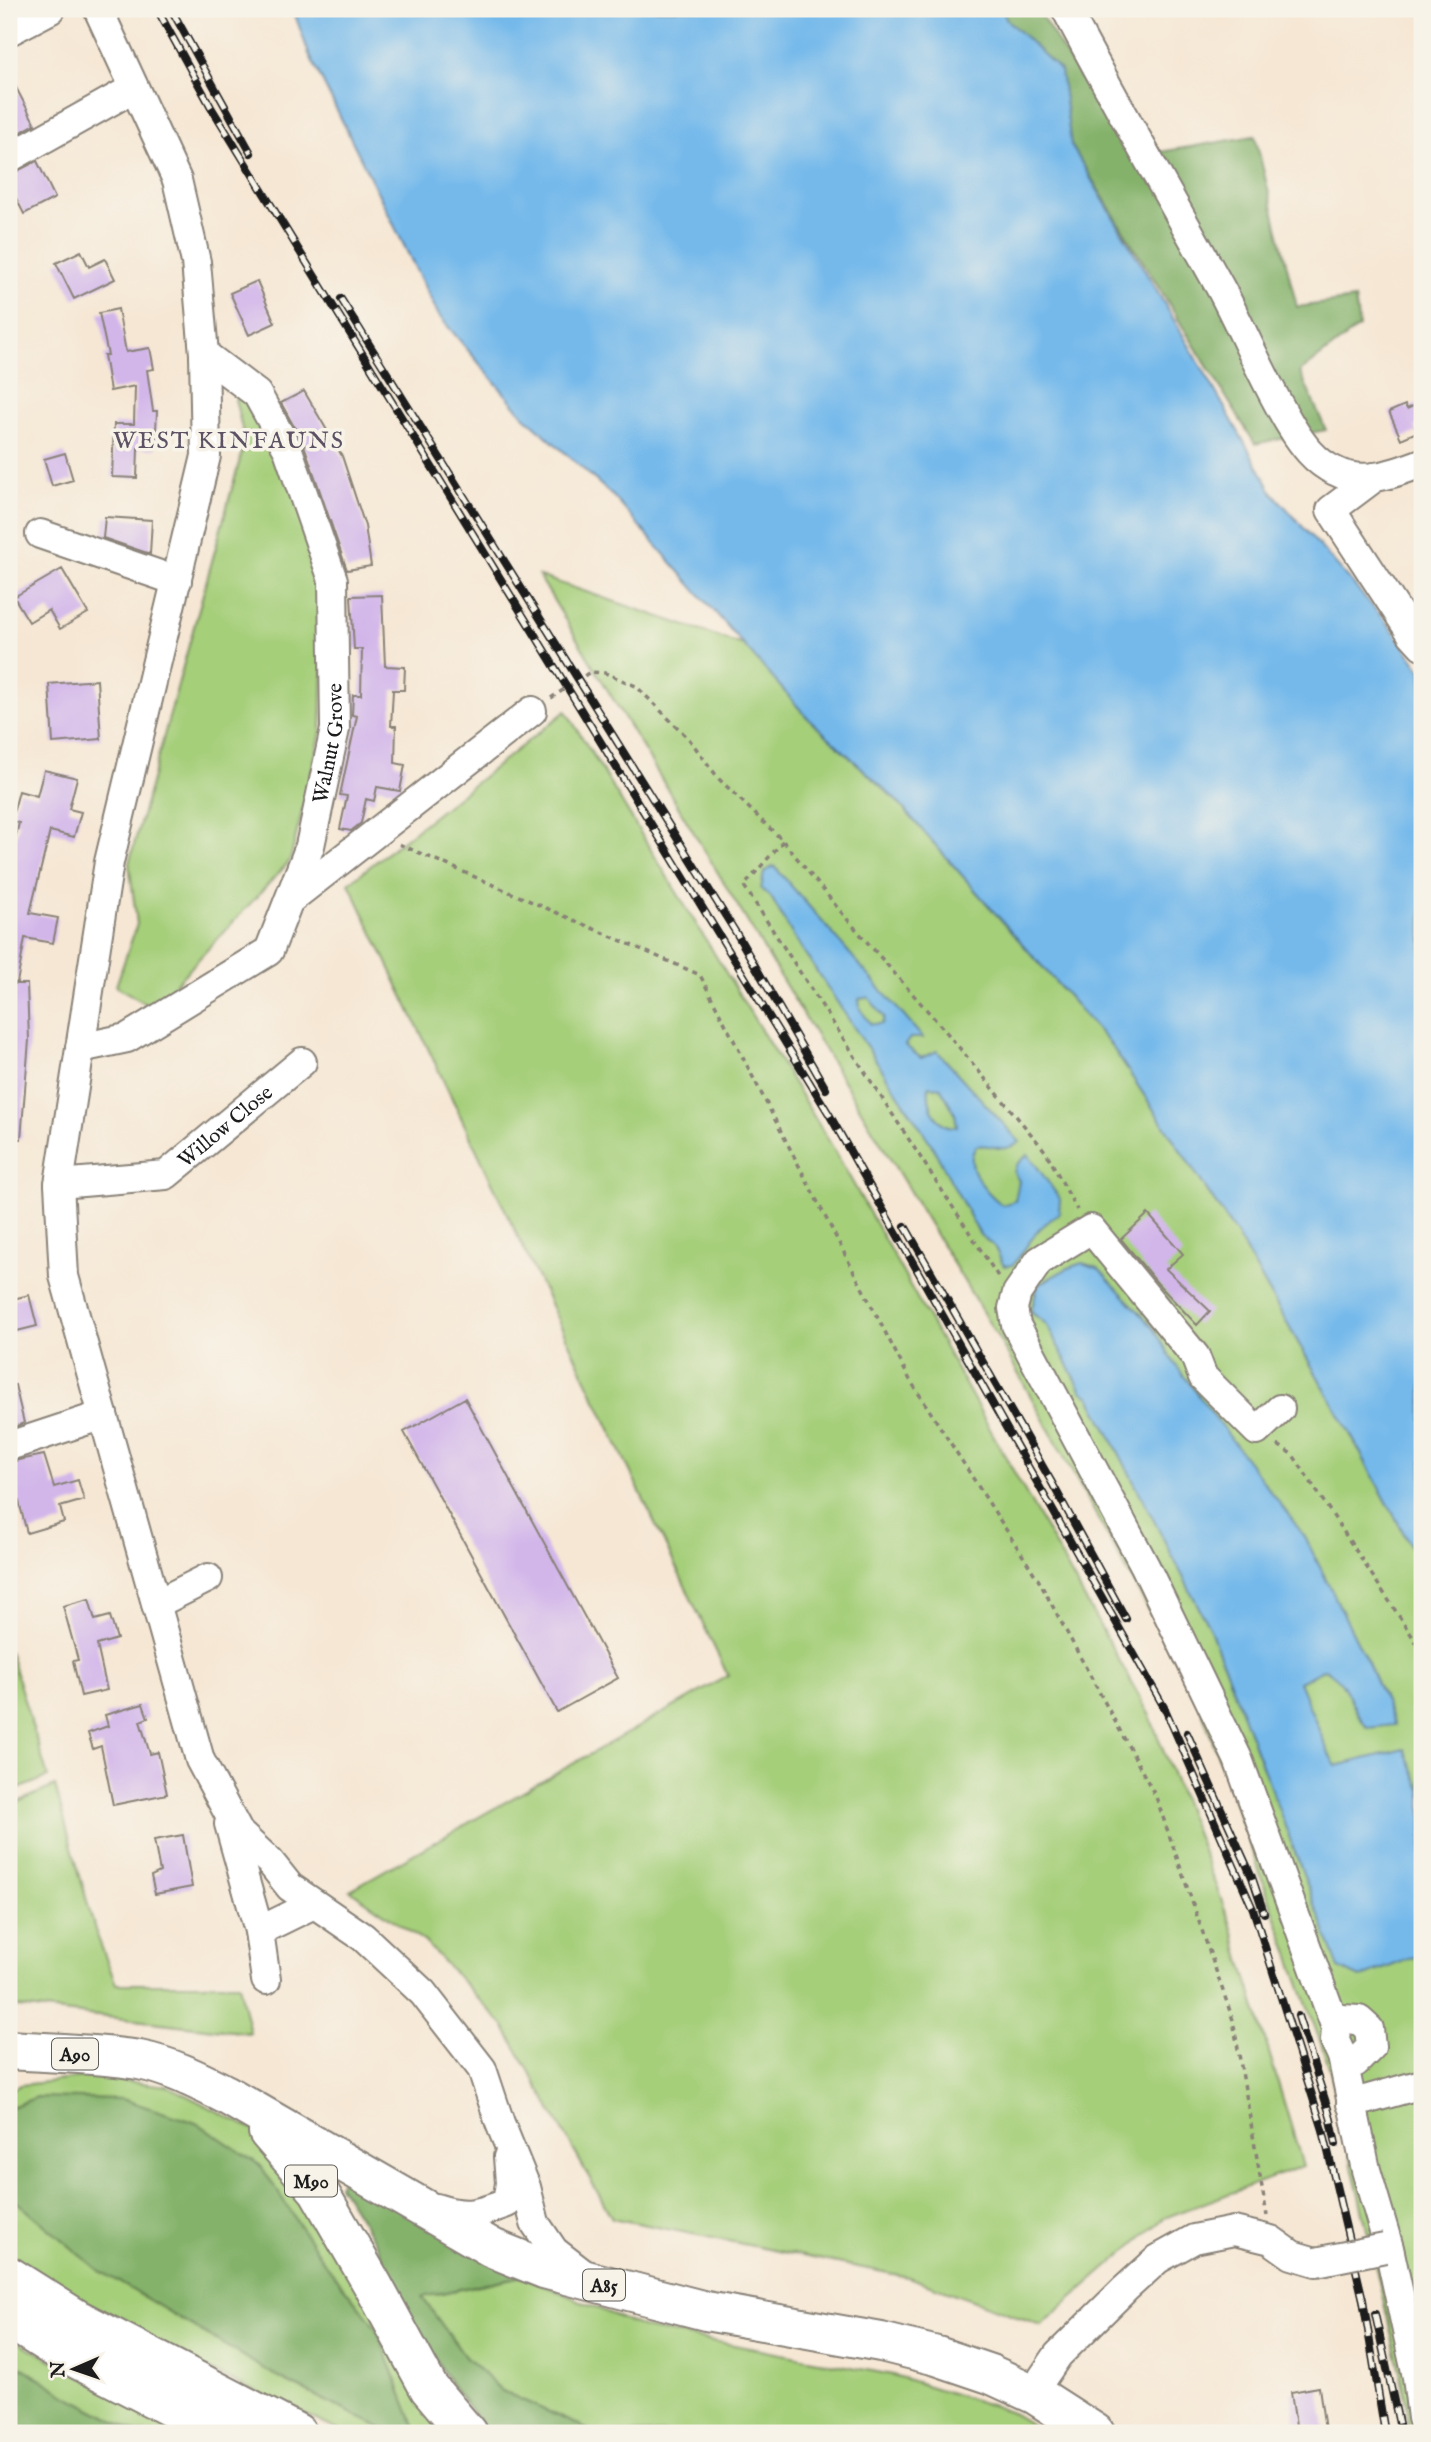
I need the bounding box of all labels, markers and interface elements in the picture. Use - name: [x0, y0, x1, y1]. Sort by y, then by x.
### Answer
- district label: WEST KINFAUNS: [113, 426, 345, 457]
- street label: Walnut Grove: [307, 683, 351, 806]
- street label: Willow Close: [173, 1080, 279, 1175]
- road number: A90: [52, 2038, 98, 2070]
- road number: M90: [285, 2166, 337, 2196]
- road number: A85: [583, 2270, 625, 2300]
- north arrow: [38, 2334, 108, 2404]
- text: N: [47, 2360, 71, 2379]

